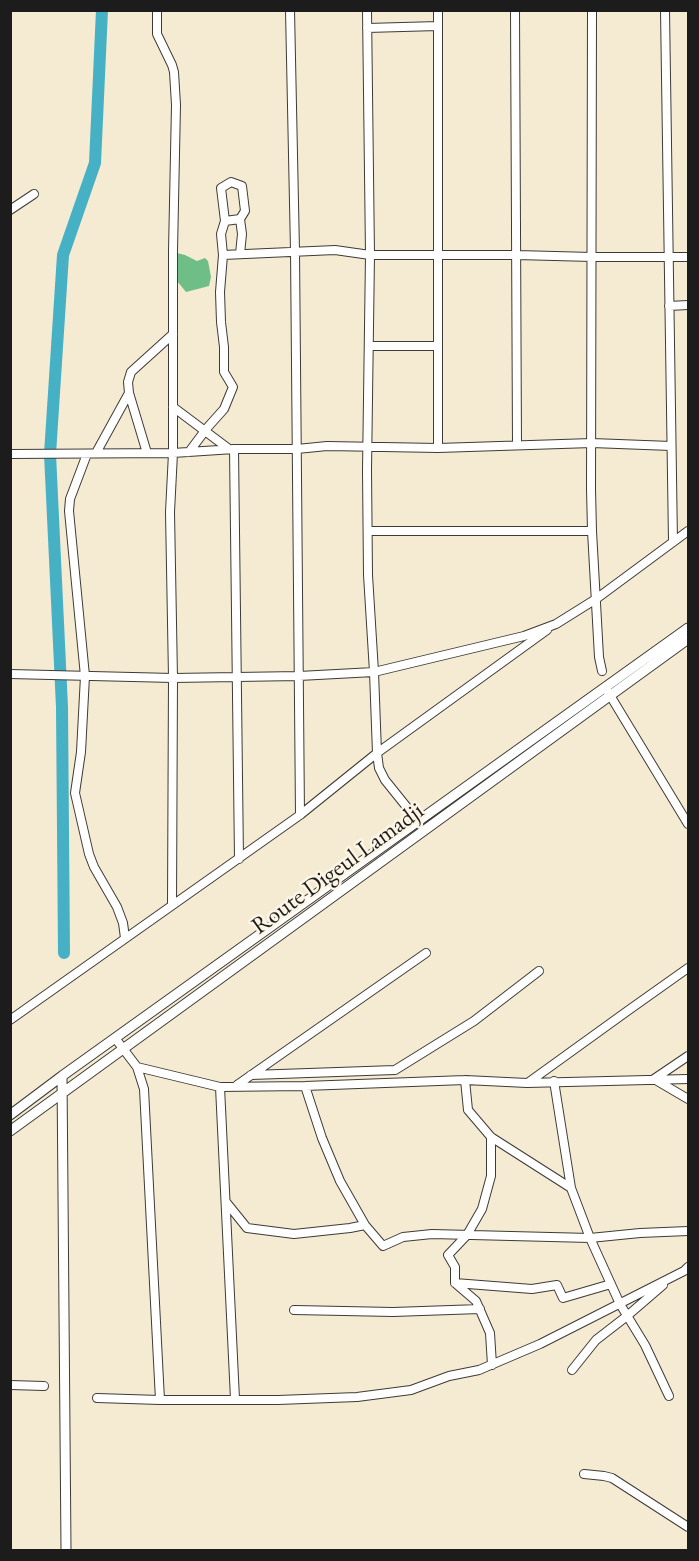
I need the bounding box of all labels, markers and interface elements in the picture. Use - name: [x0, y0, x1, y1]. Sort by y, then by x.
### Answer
- street label: Route Digeul Lamadji: [246, 797, 430, 941]

